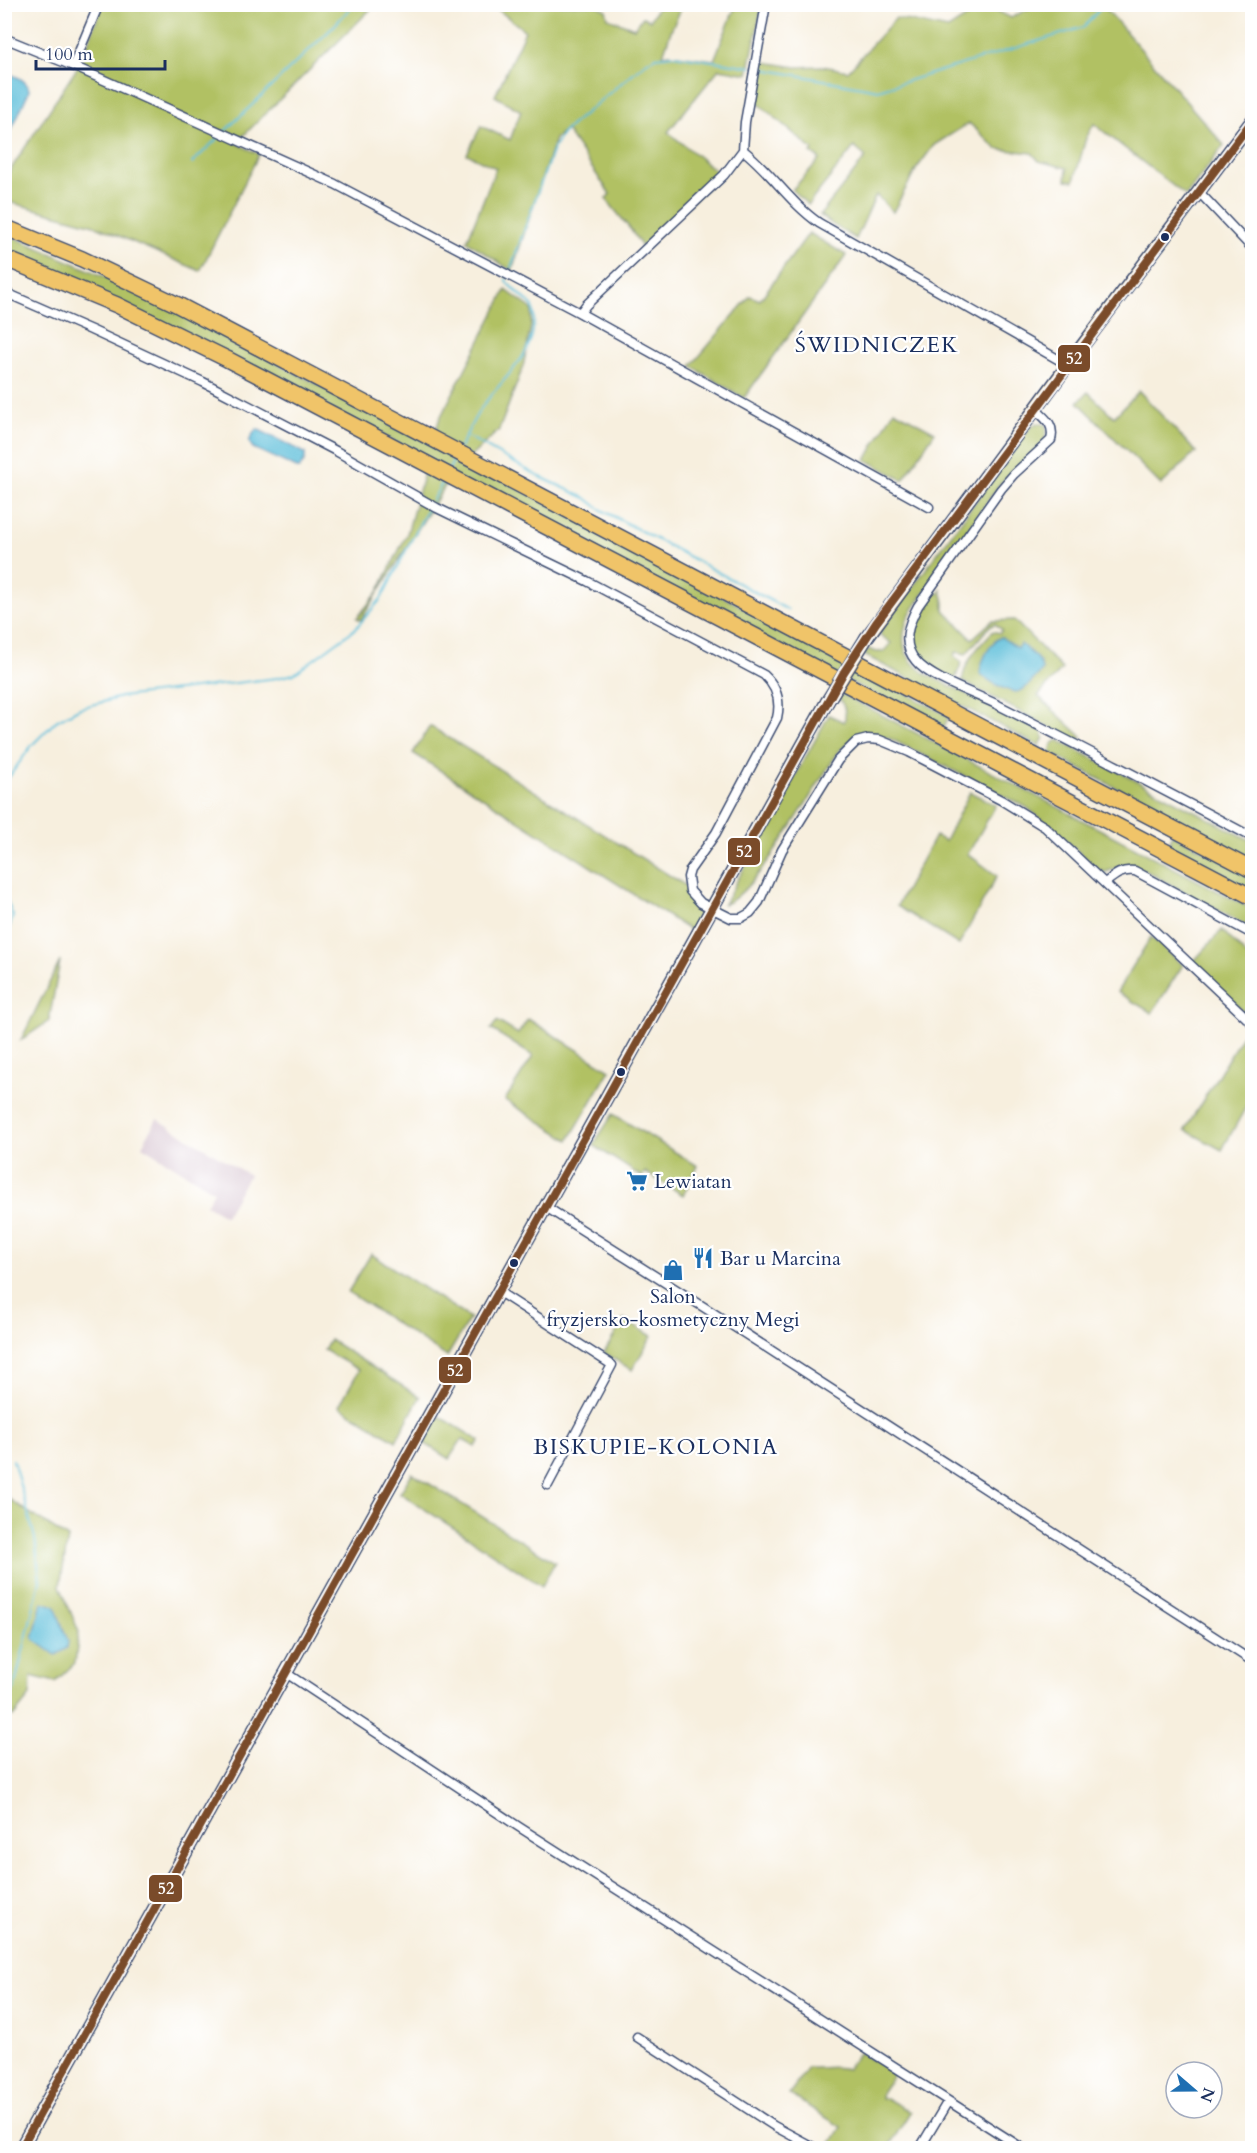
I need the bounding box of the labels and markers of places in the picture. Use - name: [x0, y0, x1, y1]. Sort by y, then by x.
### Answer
- unlabelled marker: [1159, 231, 1171, 243]
- unlabelled marker: [615, 1066, 627, 1078]
- place label: Lewiatan: [654, 1168, 732, 1195]
- supermarket icon: Lewiatan: [625, 1169, 649, 1193]
- place label: Bar u Marcina: [720, 1245, 841, 1272]
- restaurant icon: Bar u Marcina: [691, 1246, 715, 1270]
- unlabelled marker: [508, 1257, 520, 1269]
- shop icon: Salon fryzjersko-kosmetyczny Megi: [661, 1258, 685, 1282]
- place label: Salon fryzjersko-kosmetyczny Megi: [546, 1283, 800, 1333]

